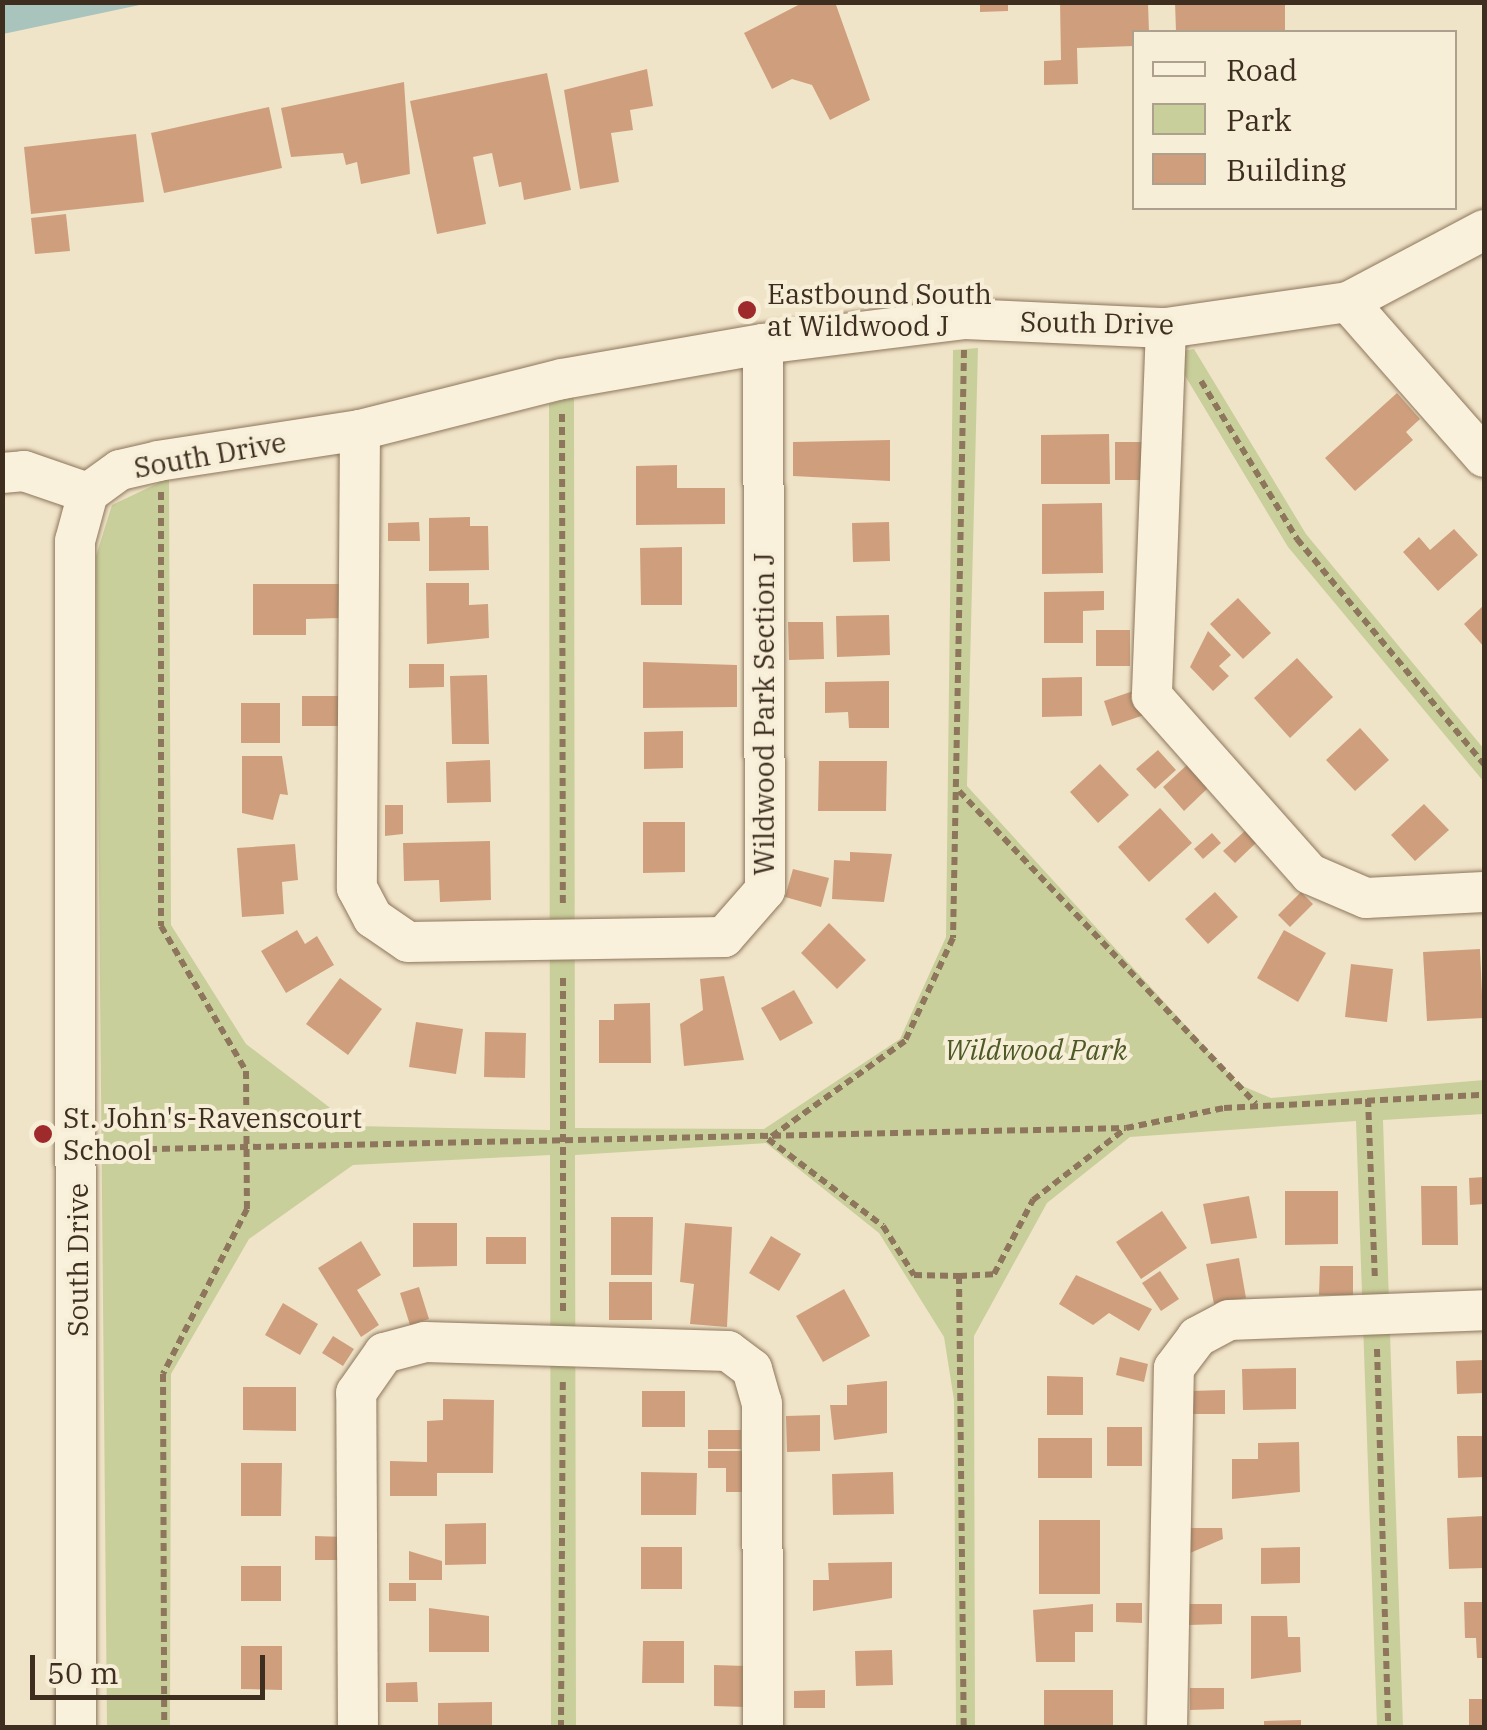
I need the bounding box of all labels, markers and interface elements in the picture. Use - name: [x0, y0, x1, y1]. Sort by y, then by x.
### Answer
- legend: [1132, 30, 1457, 210]
- text: Road: [1226, 50, 1298, 89]
- text: Park: [1226, 100, 1292, 139]
- text: Building: [1226, 150, 1346, 189]
- place label: Eastbound South at Wildwood J: [767, 277, 992, 343]
- marker: Eastbound South at Wildwood J: [736, 299, 758, 321]
- street label: South Drive: [1020, 305, 1174, 341]
- street label: South Drive: [131, 425, 289, 485]
- street label: Wildwood Park Section J: [747, 552, 781, 876]
- park label: Wildwood Park: [945, 1033, 1127, 1067]
- place label: St. John's-Ravenscourt School: [63, 1101, 362, 1167]
- marker: St. John's-Ravenscourt School: [32, 1123, 54, 1145]
- street label: South Drive: [61, 1183, 95, 1337]
- scale bar: [35, 1635, 270, 1697]
- text: 50 m: [47, 1653, 119, 1692]

